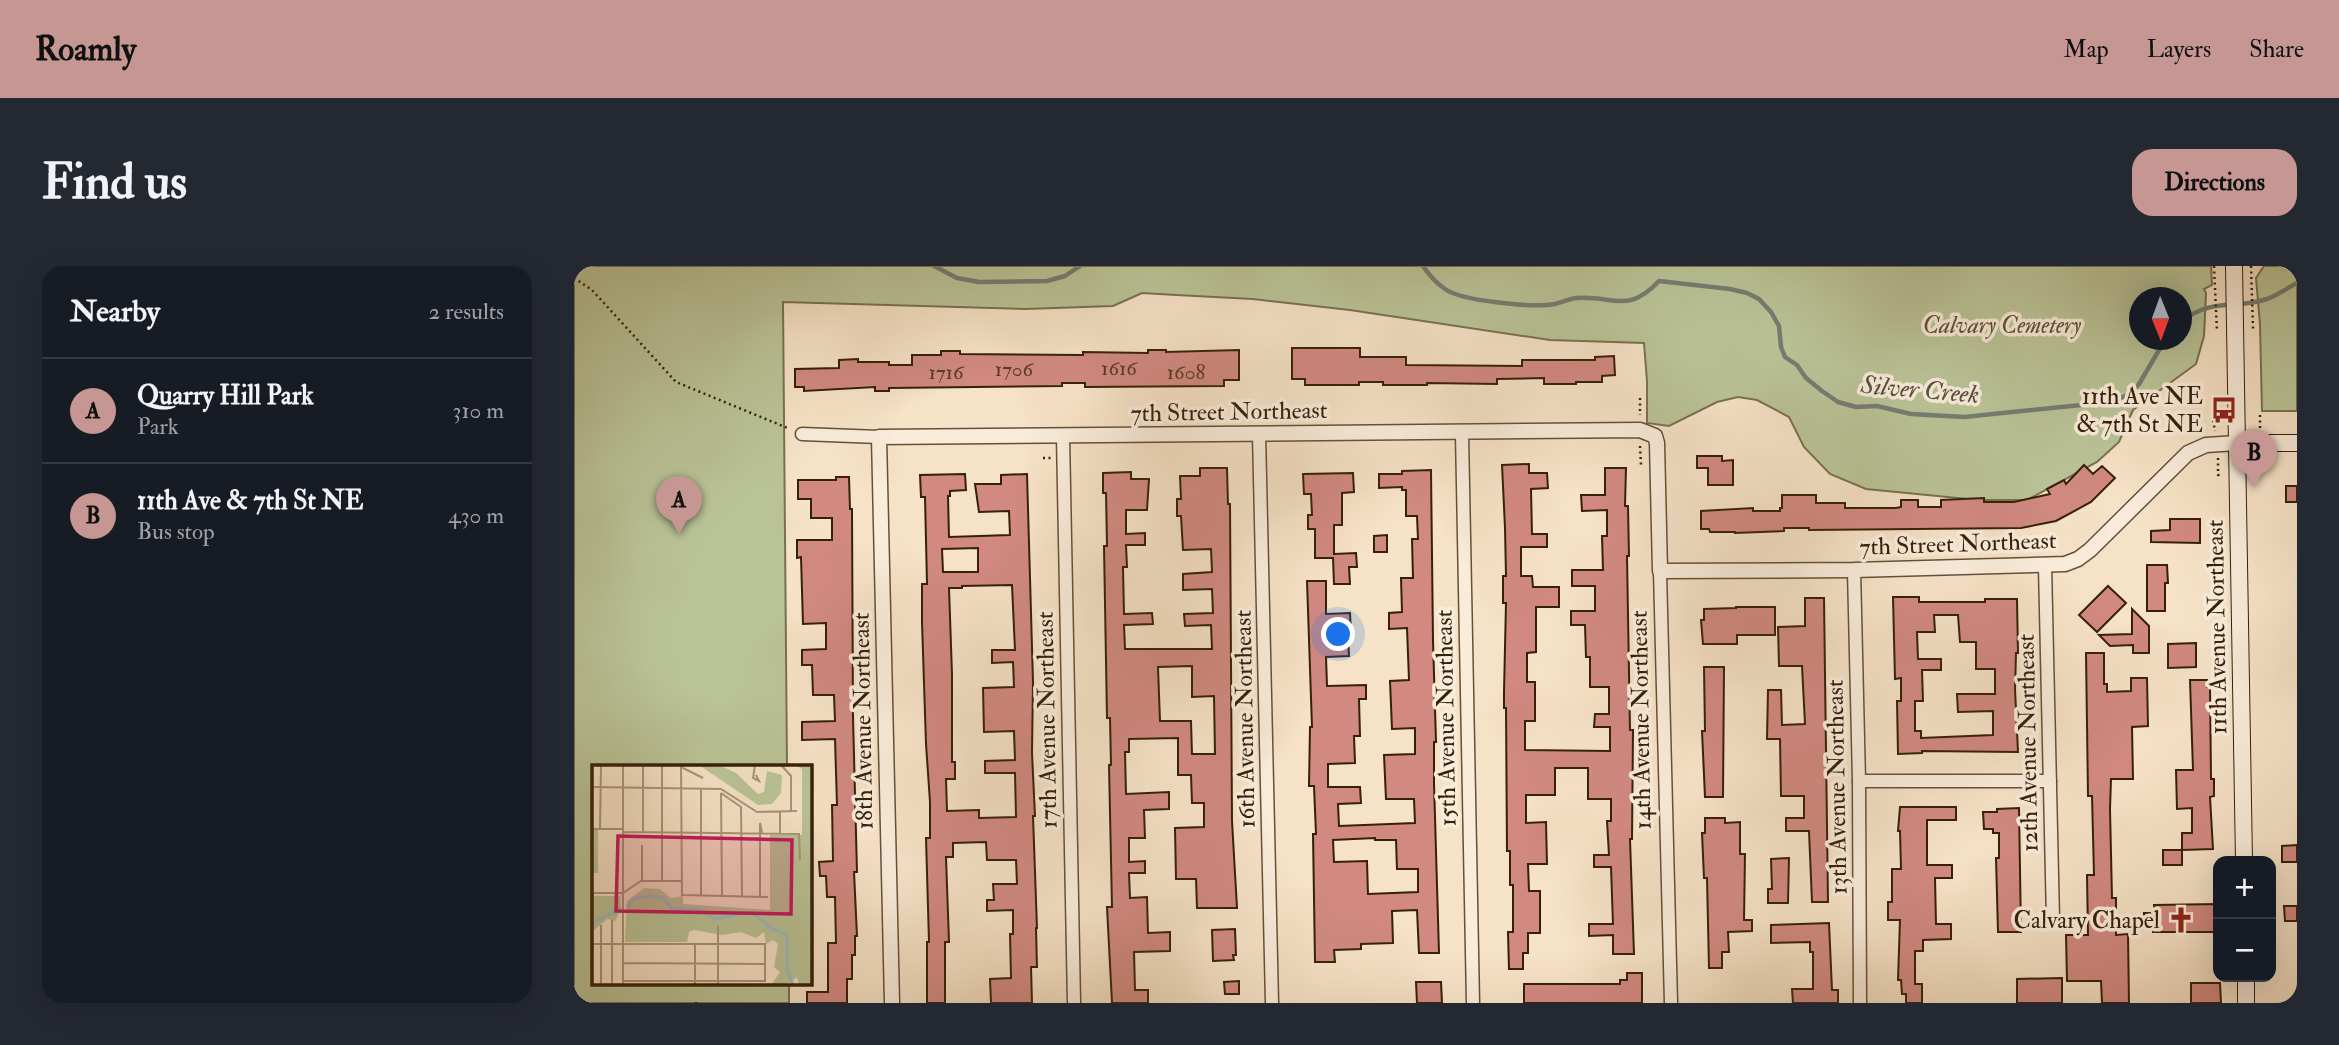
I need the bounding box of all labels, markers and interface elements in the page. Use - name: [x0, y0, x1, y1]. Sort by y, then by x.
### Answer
- text: Roamly: [35, 29, 136, 70]
- text: Map: [2064, 34, 2109, 65]
- text: Layers: [2147, 34, 2211, 65]
- text: Share: [2249, 34, 2304, 65]
- button: Directions: [2132, 149, 2297, 216]
- text: Find us: [42, 152, 187, 213]
- north arrow: [2129, 287, 2192, 350]
- text: Nearby: [70, 293, 160, 330]
- text: 2 results: [429, 297, 504, 326]
- park label: Calvary Cemetery: [1923, 310, 2082, 341]
- house number: 1616: [1101, 355, 1138, 382]
- house number: 1706: [995, 356, 1035, 383]
- house number: 1716: [928, 359, 965, 386]
- house number: 1608: [1167, 359, 1205, 386]
- water label: Silver Creek: [1858, 369, 1981, 411]
- text: Quarry Hill Park: [137, 380, 314, 412]
- place label: 11th Ave NE & 7th St NE: [2076, 381, 2203, 440]
- street label: 7th Street Northeast: [1130, 395, 1328, 429]
- bus stop icon: 11th Ave NE & 7th St NE: [2209, 395, 2239, 425]
- text: A: [86, 396, 100, 425]
- text: 310 m: [453, 396, 504, 425]
- text: Park: [137, 412, 179, 441]
- pin: B: [2231, 429, 2277, 487]
- pin: A: [656, 476, 702, 534]
- text: 11th Ave & 7th St NE: [137, 485, 363, 517]
- text: B: [85, 501, 101, 530]
- text: 430 m: [448, 501, 504, 530]
- text: Bus stop: [137, 517, 215, 546]
- street label: 11th Avenue Northeast: [2200, 519, 2234, 735]
- street label: 7th Street Northeast: [1859, 525, 2057, 563]
- street label: 16th Avenue Northeast: [1228, 609, 1262, 828]
- street label: 15th Avenue Northeast: [1429, 609, 1463, 827]
- street label: 14th Avenue Northeast: [1624, 610, 1658, 830]
- street label: 17th Avenue Northeast: [1030, 611, 1064, 829]
- street label: 18th Avenue Northeast: [846, 612, 880, 830]
- your location: [1321, 617, 1355, 651]
- street label: 12th Avenue Northeast: [2011, 633, 2045, 852]
- street label: 13th Avenue Northeast: [1820, 679, 1854, 895]
- inset map: [592, 765, 812, 986]
- map controls: [2213, 856, 2276, 982]
- button: +: [2213, 856, 2276, 919]
- place label: Calvary Chapel: [2014, 905, 2160, 936]
- church icon: Calvary Chapel: [2166, 905, 2196, 935]
- button: −: [2213, 919, 2276, 982]

